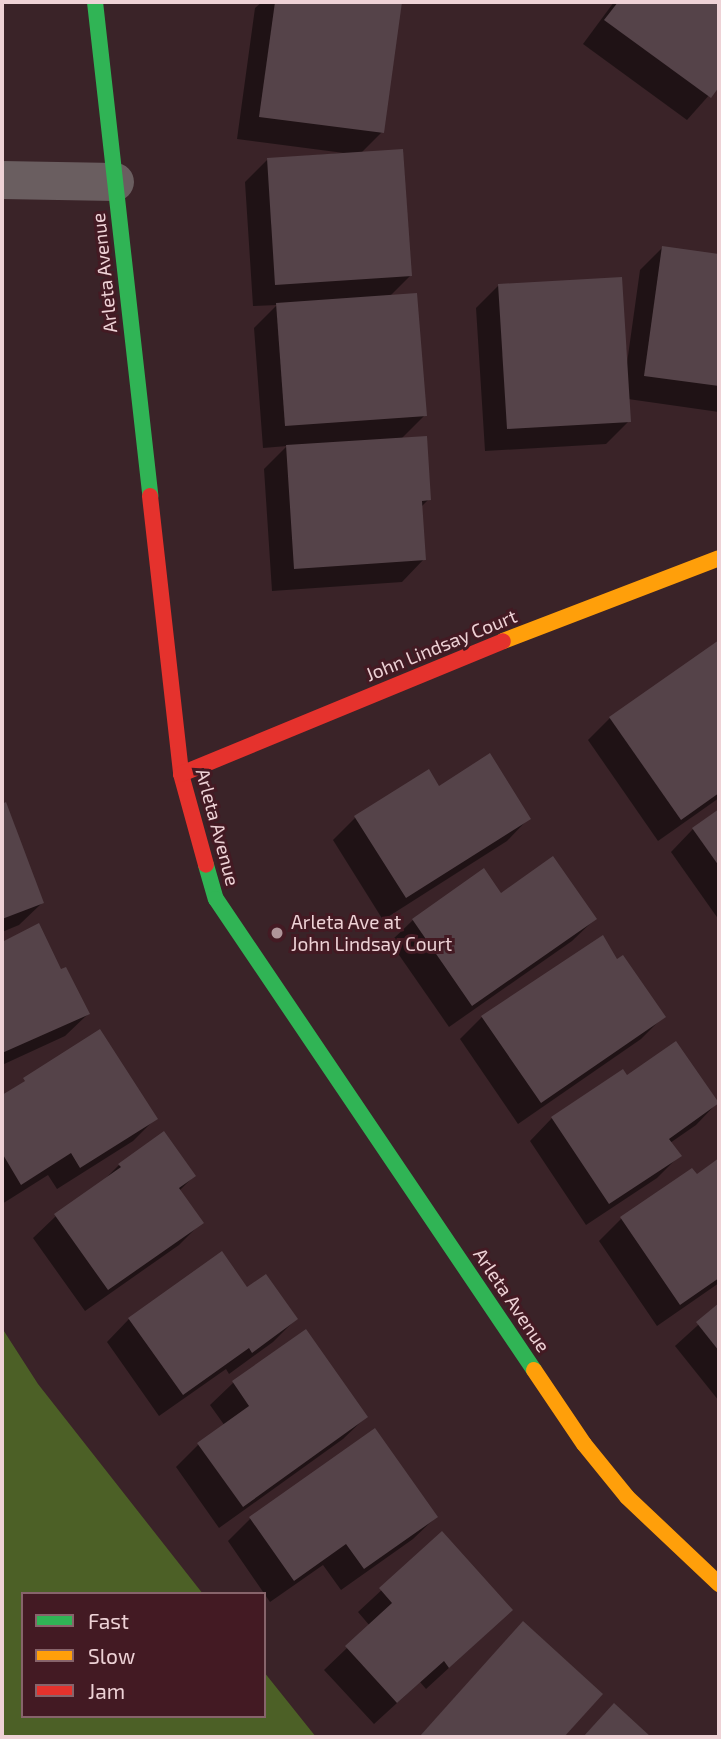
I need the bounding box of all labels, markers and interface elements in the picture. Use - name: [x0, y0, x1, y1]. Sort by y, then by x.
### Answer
- street label: Arleta Avenue: [86, 212, 122, 334]
- street label: John Lindsay Court: [362, 604, 520, 686]
- street label: Arleta Avenue: [191, 766, 245, 888]
- place label: Arleta Ave at John Lindsay Court: [291, 911, 453, 955]
- marker: Arleta Ave at John Lindsay Court: [269, 925, 285, 941]
- street label: Arleta Avenue: [469, 1244, 555, 1356]
- legend: [21, 1592, 266, 1718]
- text: Fast: [88, 1608, 129, 1633]
- text: Slow: [88, 1643, 135, 1668]
- text: Jam: [88, 1678, 125, 1703]

